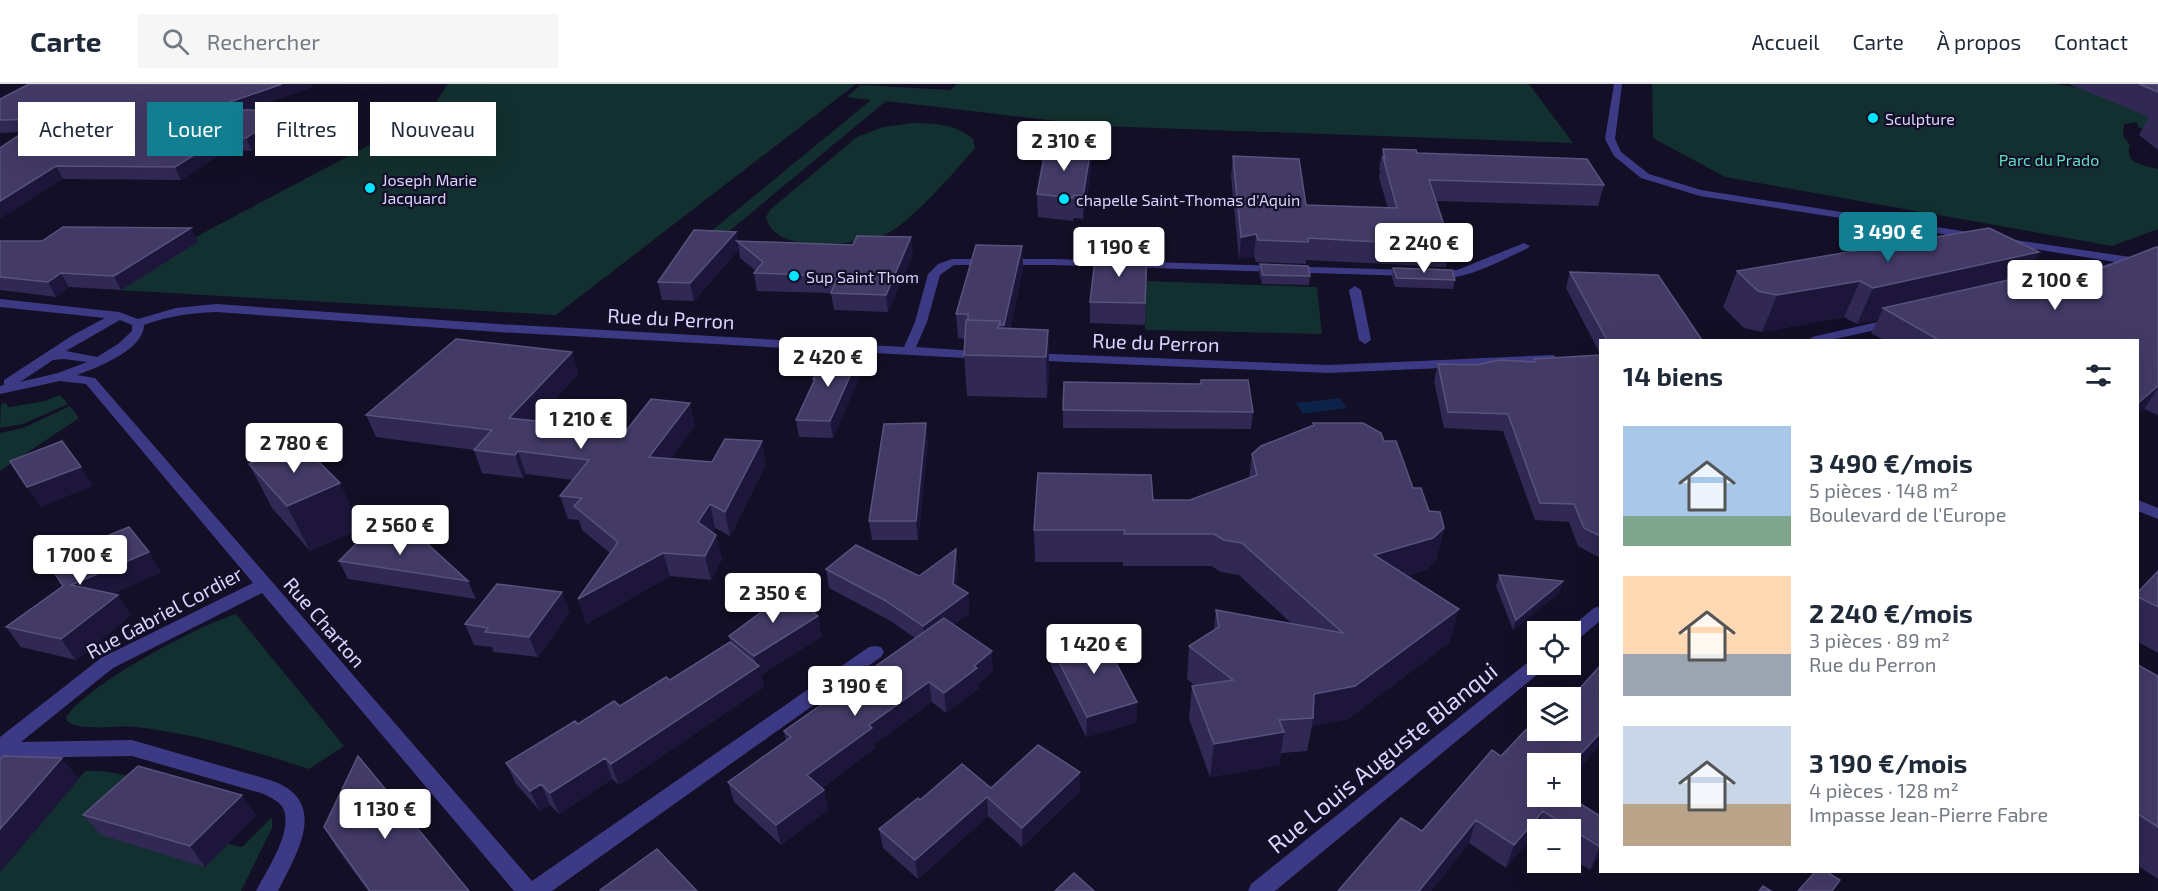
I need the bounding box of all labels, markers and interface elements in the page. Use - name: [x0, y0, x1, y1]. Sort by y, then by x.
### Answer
- search box: [138, 14, 558, 68]
- text: Carte: [30, 24, 102, 58]
- icon: search: [159, 25, 192, 58]
- text: Rechercher: [207, 28, 320, 54]
- text: Accueil: [1751, 29, 1820, 54]
- text: Carte: [1853, 29, 1904, 54]
- text: À propos: [1937, 29, 2021, 54]
- text: Contact: [2054, 29, 2128, 54]
- chip: Acheter: [18, 102, 135, 156]
- chip: Louer: [147, 102, 243, 156]
- chip: Filtres: [255, 102, 358, 156]
- chip: Nouveau: [370, 102, 496, 156]
- place label: Sculpture: [1885, 109, 1955, 128]
- marker: Sculpture: [1866, 111, 1880, 125]
- pin: 2 310 €: [1009, 121, 1119, 172]
- text: 2 310 €: [1031, 128, 1097, 152]
- park label: Parc du Prado: [1999, 150, 2099, 169]
- place label: Joseph Marie Jacquard: [382, 170, 477, 207]
- marker: Joseph Marie Jacquard: [363, 181, 377, 195]
- place label: chapelle Saint-Thomas d'Aquin: [1076, 190, 1300, 209]
- marker: chapelle Saint-Thomas d'Aquin: [1057, 192, 1071, 206]
- pin: 3 490 €: [1833, 212, 1943, 263]
- text: 3 490 €: [1853, 219, 1923, 243]
- pin: 2 240 €: [1369, 223, 1479, 274]
- pin: 1 190 €: [1064, 227, 1174, 278]
- text: 2 240 €: [1389, 230, 1459, 254]
- text: 1 190 €: [1087, 234, 1151, 258]
- pin: 2 100 €: [2000, 260, 2110, 311]
- place label: Sup Saint Thom: [806, 267, 919, 286]
- text: 2 100 €: [2022, 267, 2088, 291]
- marker: Sup Saint Thom: [787, 269, 801, 283]
- street label: Rue du Perron: [607, 303, 735, 333]
- street label: Rue du Perron: [1092, 328, 1220, 356]
- pin: 2 420 €: [773, 337, 883, 388]
- text: 2 420 €: [793, 344, 863, 368]
- icon: filters: [2082, 359, 2115, 392]
- text: 14 biens: [1623, 360, 1723, 391]
- pin: 1 210 €: [526, 399, 636, 450]
- text: 1 210 €: [550, 406, 613, 430]
- pin: 2 780 €: [239, 423, 349, 474]
- text: 2 780 €: [260, 430, 328, 454]
- text: 3 490 €/mois: [1809, 447, 1973, 478]
- icon: home: [1671, 450, 1743, 522]
- text: 5 pièces · 148 m²: [1809, 478, 1958, 502]
- text: Boulevard de l'Europe: [1809, 502, 2006, 526]
- pin: 2 560 €: [345, 505, 455, 556]
- text: 2 560 €: [366, 512, 434, 536]
- pin: 1 700 €: [25, 535, 135, 586]
- text: 1 700 €: [47, 542, 113, 566]
- street label: Rue Gabriel Cordier: [82, 561, 246, 663]
- street label: Rue Charton: [279, 572, 371, 672]
- pin: 2 350 €: [718, 573, 828, 624]
- text: 2 350 €: [739, 580, 807, 604]
- text: 2 240 €/mois: [1809, 597, 1973, 628]
- icon: home: [1671, 600, 1743, 672]
- map controls: [1527, 621, 1581, 873]
- button: locate: [1527, 621, 1581, 675]
- pin: 1 420 €: [1039, 624, 1149, 675]
- text: 3 pièces · 89 m²: [1809, 628, 1950, 652]
- text: 1 420 €: [1060, 631, 1128, 655]
- text: Rue du Perron: [1809, 652, 1936, 676]
- street label: Rue Louis Auguste Blanqui: [1261, 655, 1503, 859]
- pin: 3 190 €: [800, 666, 910, 717]
- text: 3 190 €: [822, 673, 888, 697]
- button: layers: [1527, 687, 1581, 741]
- text: 3 190 €/mois: [1809, 747, 1967, 778]
- icon: home: [1671, 750, 1743, 822]
- button: +: [1527, 753, 1581, 807]
- text: 4 pièces · 128 m²: [1809, 778, 1959, 802]
- pin: 1 130 €: [330, 789, 440, 840]
- text: 1 130 €: [354, 796, 416, 820]
- text: Impasse Jean-Pierre Fabre: [1809, 802, 2048, 826]
- button: −: [1527, 819, 1581, 873]

